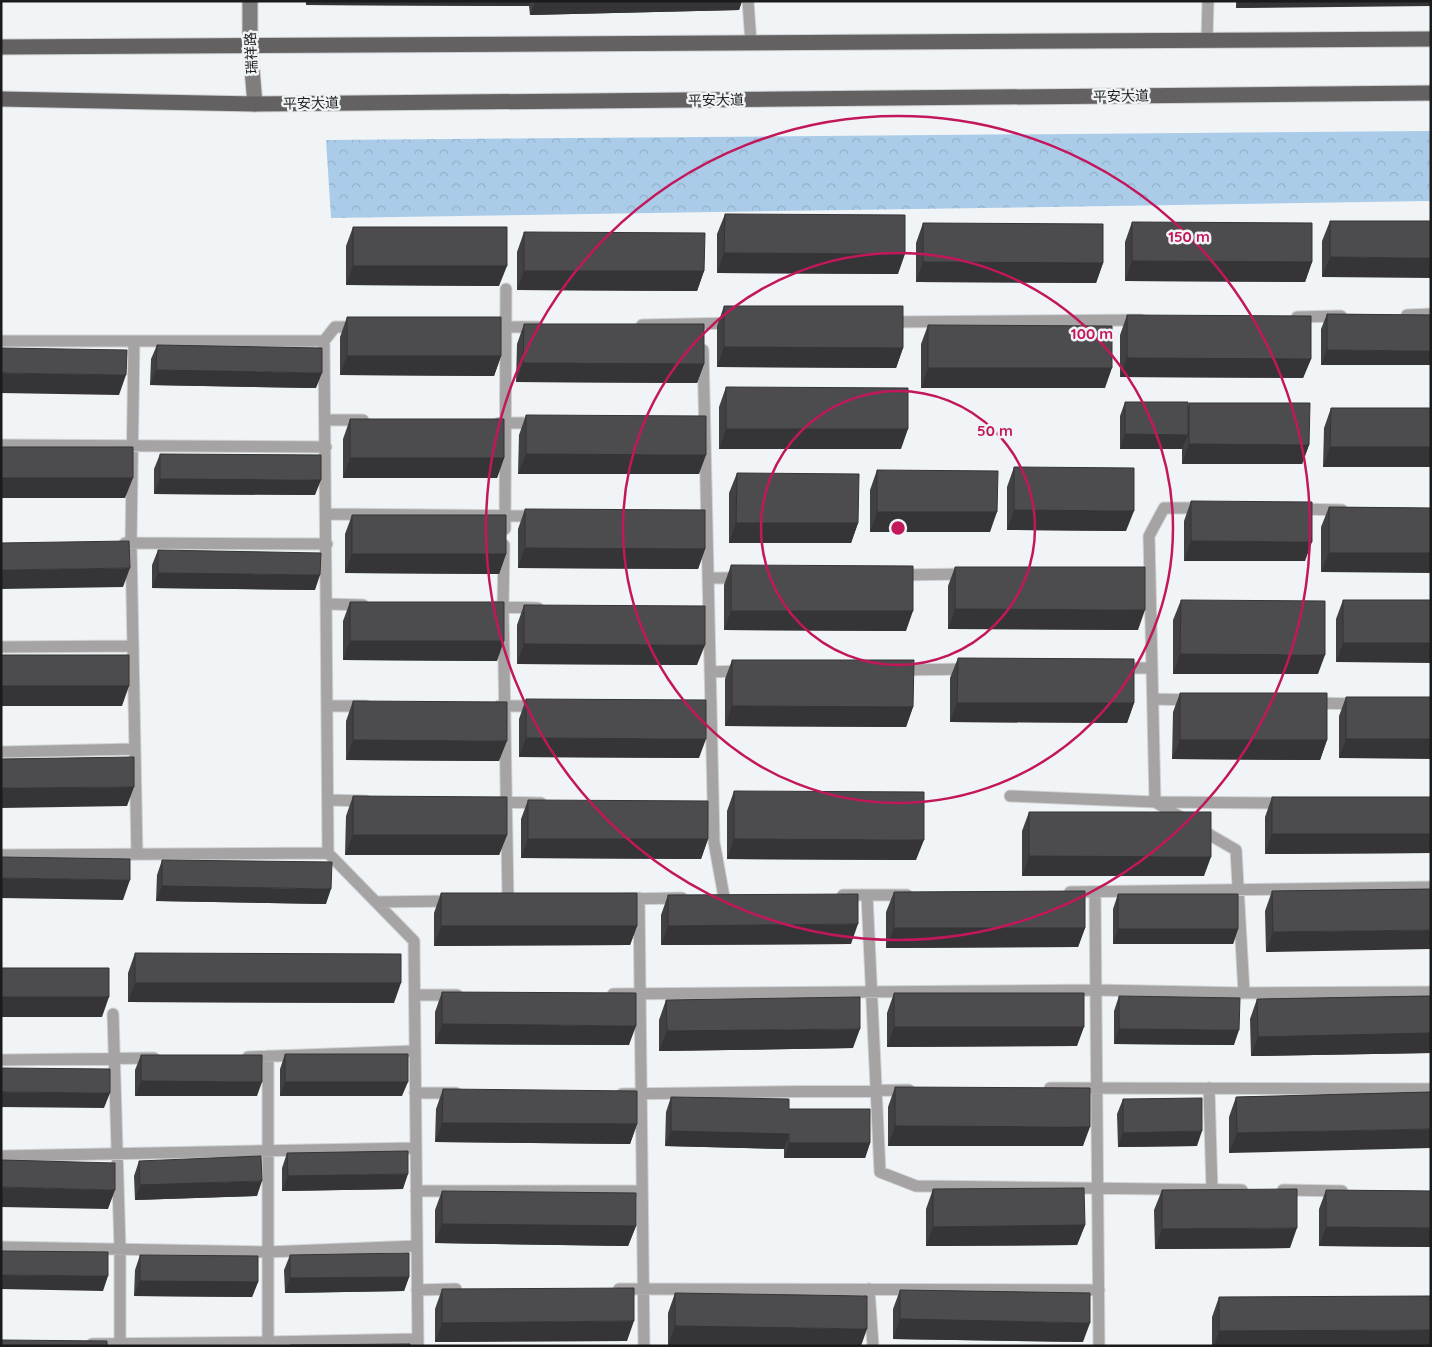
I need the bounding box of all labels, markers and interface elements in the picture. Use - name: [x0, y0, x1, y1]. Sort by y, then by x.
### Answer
- street label: 瑞祥路: [241, 32, 261, 74]
- street label: 平安大道: [1093, 87, 1149, 105]
- street label: 平安大道: [688, 91, 744, 109]
- street label: 平安大道: [283, 94, 339, 112]
- text: 150 m: [1168, 227, 1210, 246]
- text: 100 m: [1071, 324, 1113, 343]
- text: 50 m: [977, 421, 1013, 440]
- centre of rings: [889, 519, 907, 537]

